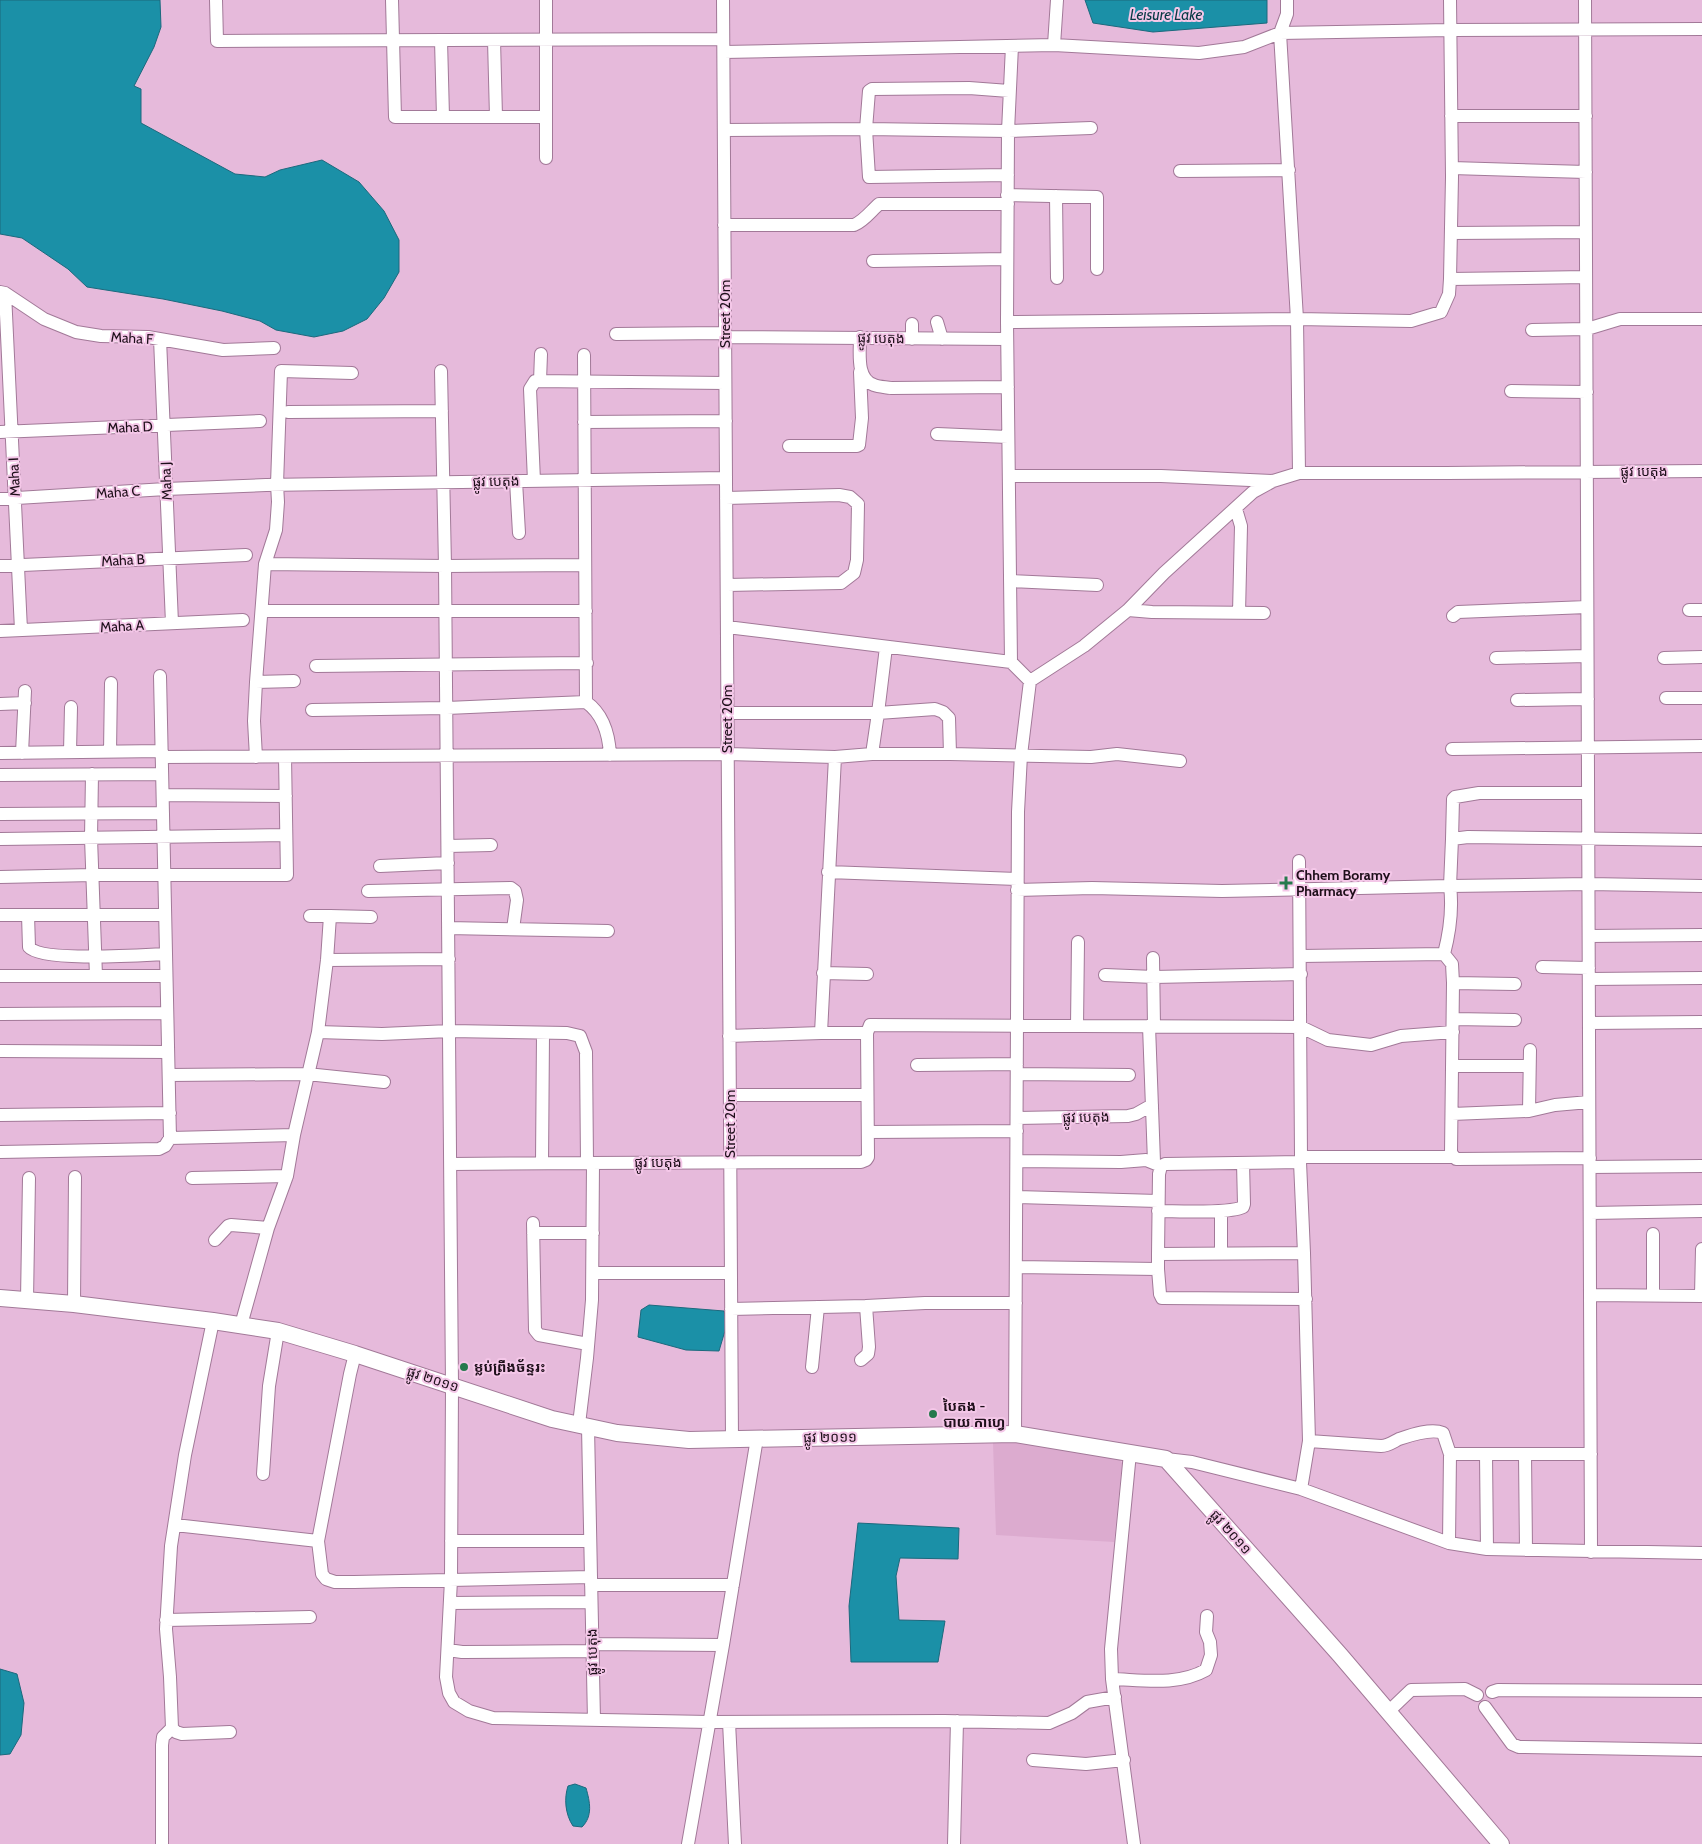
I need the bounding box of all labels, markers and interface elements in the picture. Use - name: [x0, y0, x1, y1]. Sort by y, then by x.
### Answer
- water label: Leisure Lake: [1130, 6, 1202, 24]
- street label: Street 20m: [716, 280, 734, 348]
- street label: Maha F: [110, 328, 155, 348]
- street label: ផ្លូវ បេតុង: [857, 329, 905, 351]
- street label: Maha D: [107, 417, 153, 437]
- street label: Maha I: [4, 457, 24, 497]
- street label: Maha J: [156, 461, 176, 501]
- street label: ផ្លូវ បេតុង: [1620, 462, 1668, 483]
- street label: ផ្លូវ បេតុង: [472, 472, 520, 494]
- street label: Maha C: [95, 481, 141, 503]
- street label: Maha B: [101, 550, 145, 570]
- street label: Maha A: [100, 616, 145, 636]
- street label: Street 20m: [718, 685, 736, 753]
- place label: Chhem Boramy Pharmacy: [1296, 866, 1391, 900]
- marker: Chhem Boramy Pharmacy: [1280, 877, 1292, 889]
- street label: Street 20m: [721, 1090, 739, 1158]
- street label: ផ្លូវ បេតុង: [1062, 1108, 1110, 1130]
- street label: ផ្លូវ បេតុង: [634, 1153, 682, 1174]
- place label: ម្លប់ព្រីងច័ន្ទរះ: [474, 1358, 546, 1376]
- marker: ម្លប់ព្រីងច័ន្ទរះ: [458, 1361, 470, 1373]
- street label: ផ្លូវ ២០១១: [404, 1362, 461, 1399]
- place label: បៃតង - បាយ កាហ្វេ: [943, 1397, 1005, 1431]
- marker: បៃតង - បាយ កាហ្វេ: [927, 1408, 939, 1420]
- street label: ផ្លូវ ២០១១: [803, 1428, 857, 1450]
- street label: ផ្លូវ ២០១១: [1204, 1506, 1256, 1560]
- street label: ផ្លូវ បេតុង: [583, 1628, 605, 1676]

